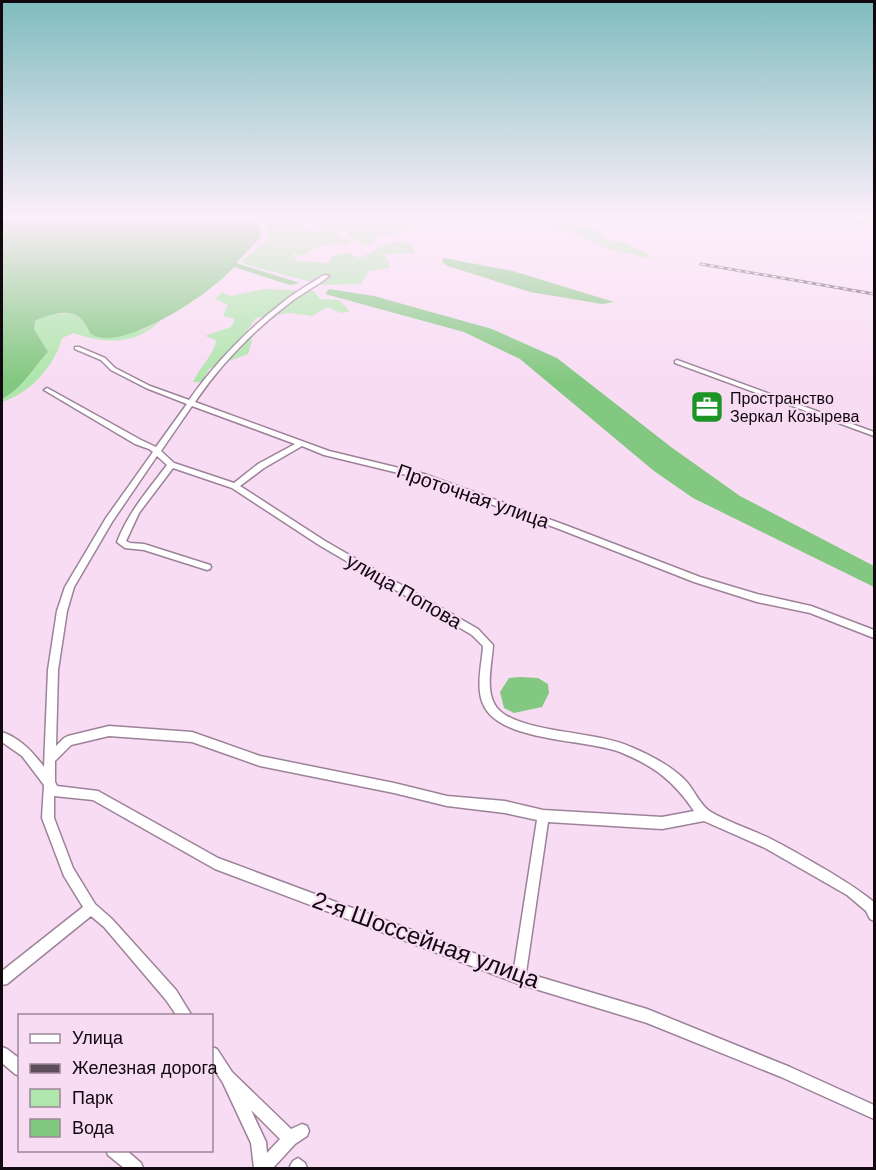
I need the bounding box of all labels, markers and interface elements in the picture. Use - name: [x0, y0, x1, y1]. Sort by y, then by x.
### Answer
- office icon: Пространство Зеркал Козырева: [689, 389, 725, 425]
- place label: Пространство Зеркал Козырева: [730, 390, 859, 425]
- street label: Проточная улица: [394, 460, 553, 533]
- street label: улица Попова: [342, 549, 466, 633]
- street label: 2-я Шоссейная улица: [309, 886, 544, 993]
- legend: [18, 1014, 213, 1152]
- text: Улица: [72, 1028, 124, 1048]
- text: Железная дорога: [72, 1058, 219, 1078]
- text: Парк: [72, 1088, 113, 1108]
- text: Вода: [72, 1118, 115, 1138]

